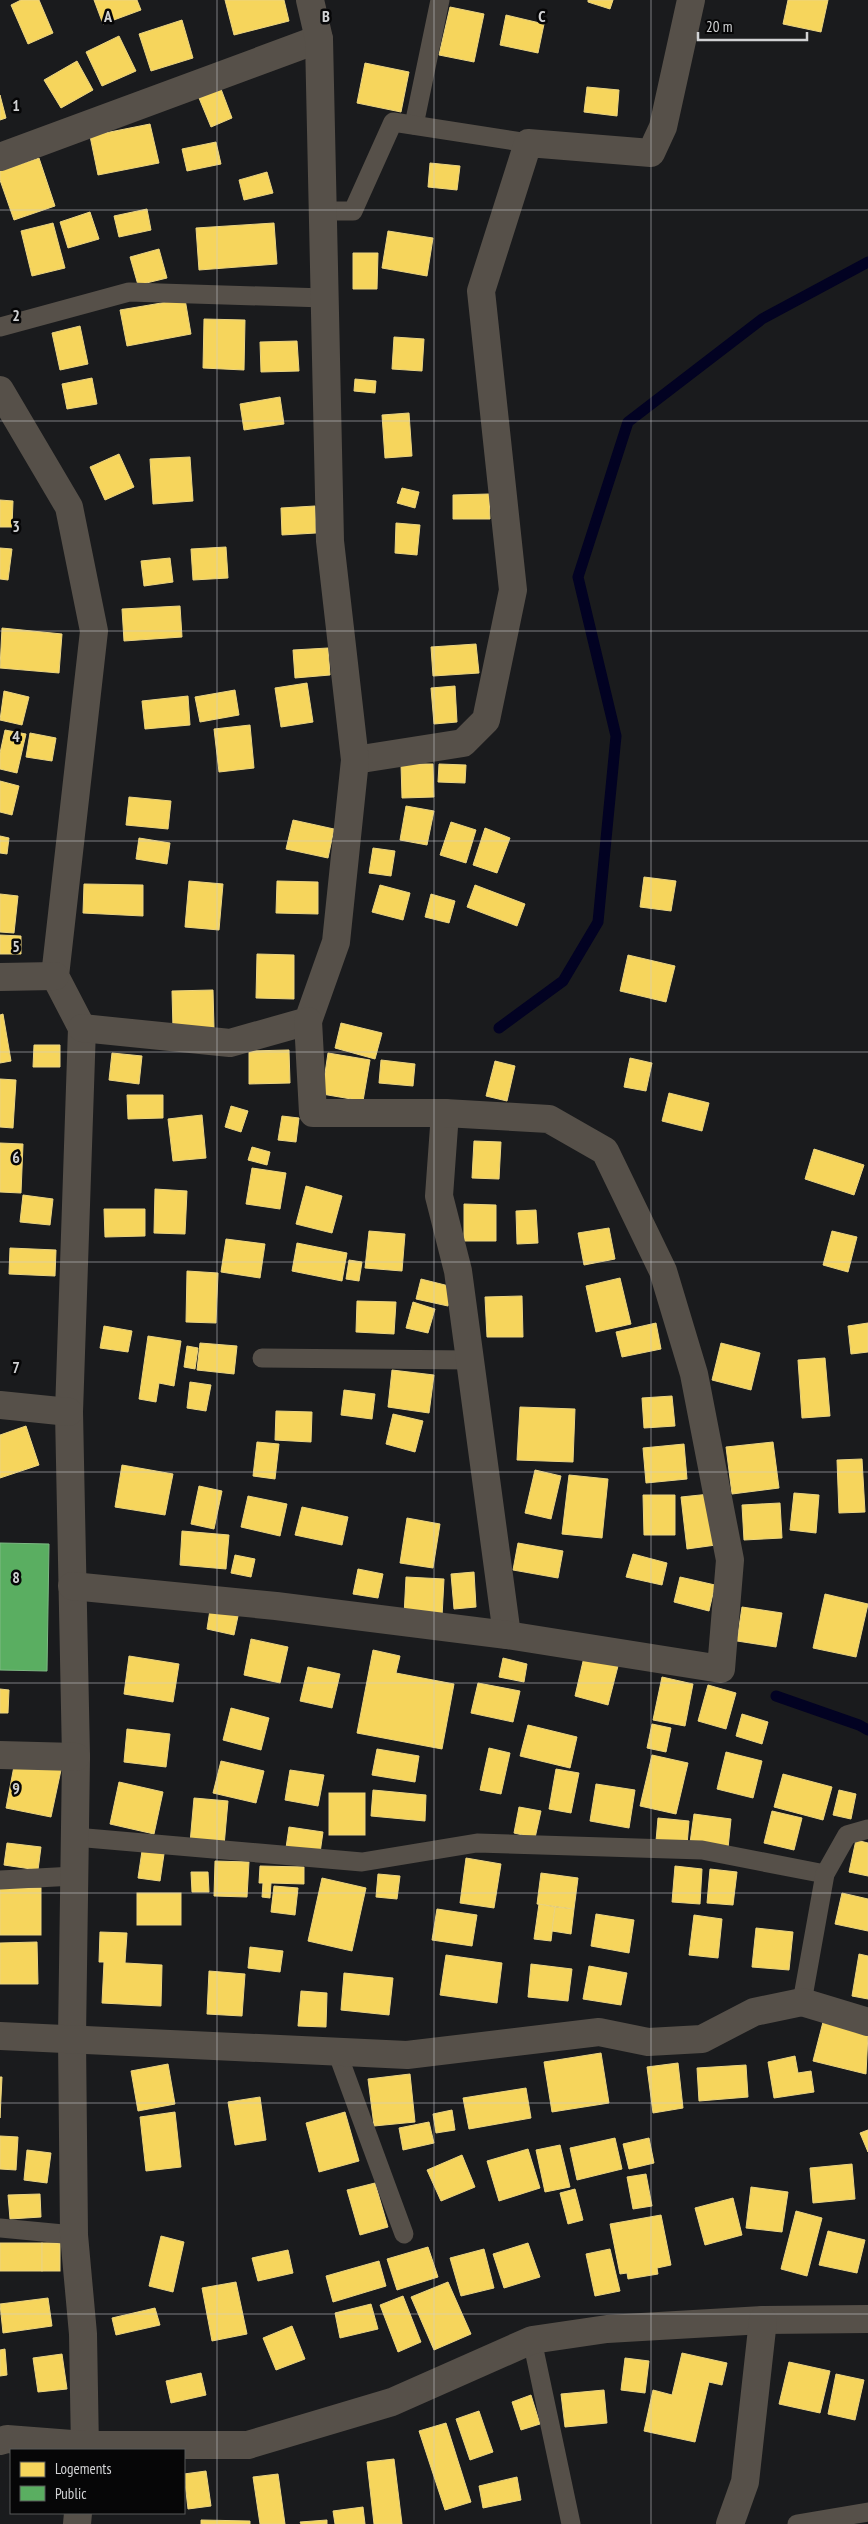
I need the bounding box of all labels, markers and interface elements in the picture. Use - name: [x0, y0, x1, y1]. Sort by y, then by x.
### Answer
- text: A: [103, 6, 113, 26]
- text: B: [322, 6, 330, 26]
- text: C: [538, 6, 546, 26]
- scale bar: [698, 10, 807, 42]
- text: 20 m: [706, 17, 732, 36]
- text: 1: [12, 95, 20, 115]
- text: 2: [12, 305, 20, 325]
- text: 3: [12, 516, 20, 536]
- text: 4: [12, 726, 20, 746]
- text: 5: [12, 936, 20, 956]
- text: 6: [12, 1147, 20, 1167]
- text: 7: [12, 1357, 20, 1377]
- text: 8: [12, 1567, 20, 1587]
- text: 9: [12, 1778, 20, 1798]
- legend: [10, 2449, 185, 2514]
- text: Logements: [55, 2459, 111, 2478]
- text: Public: [55, 2484, 87, 2503]

